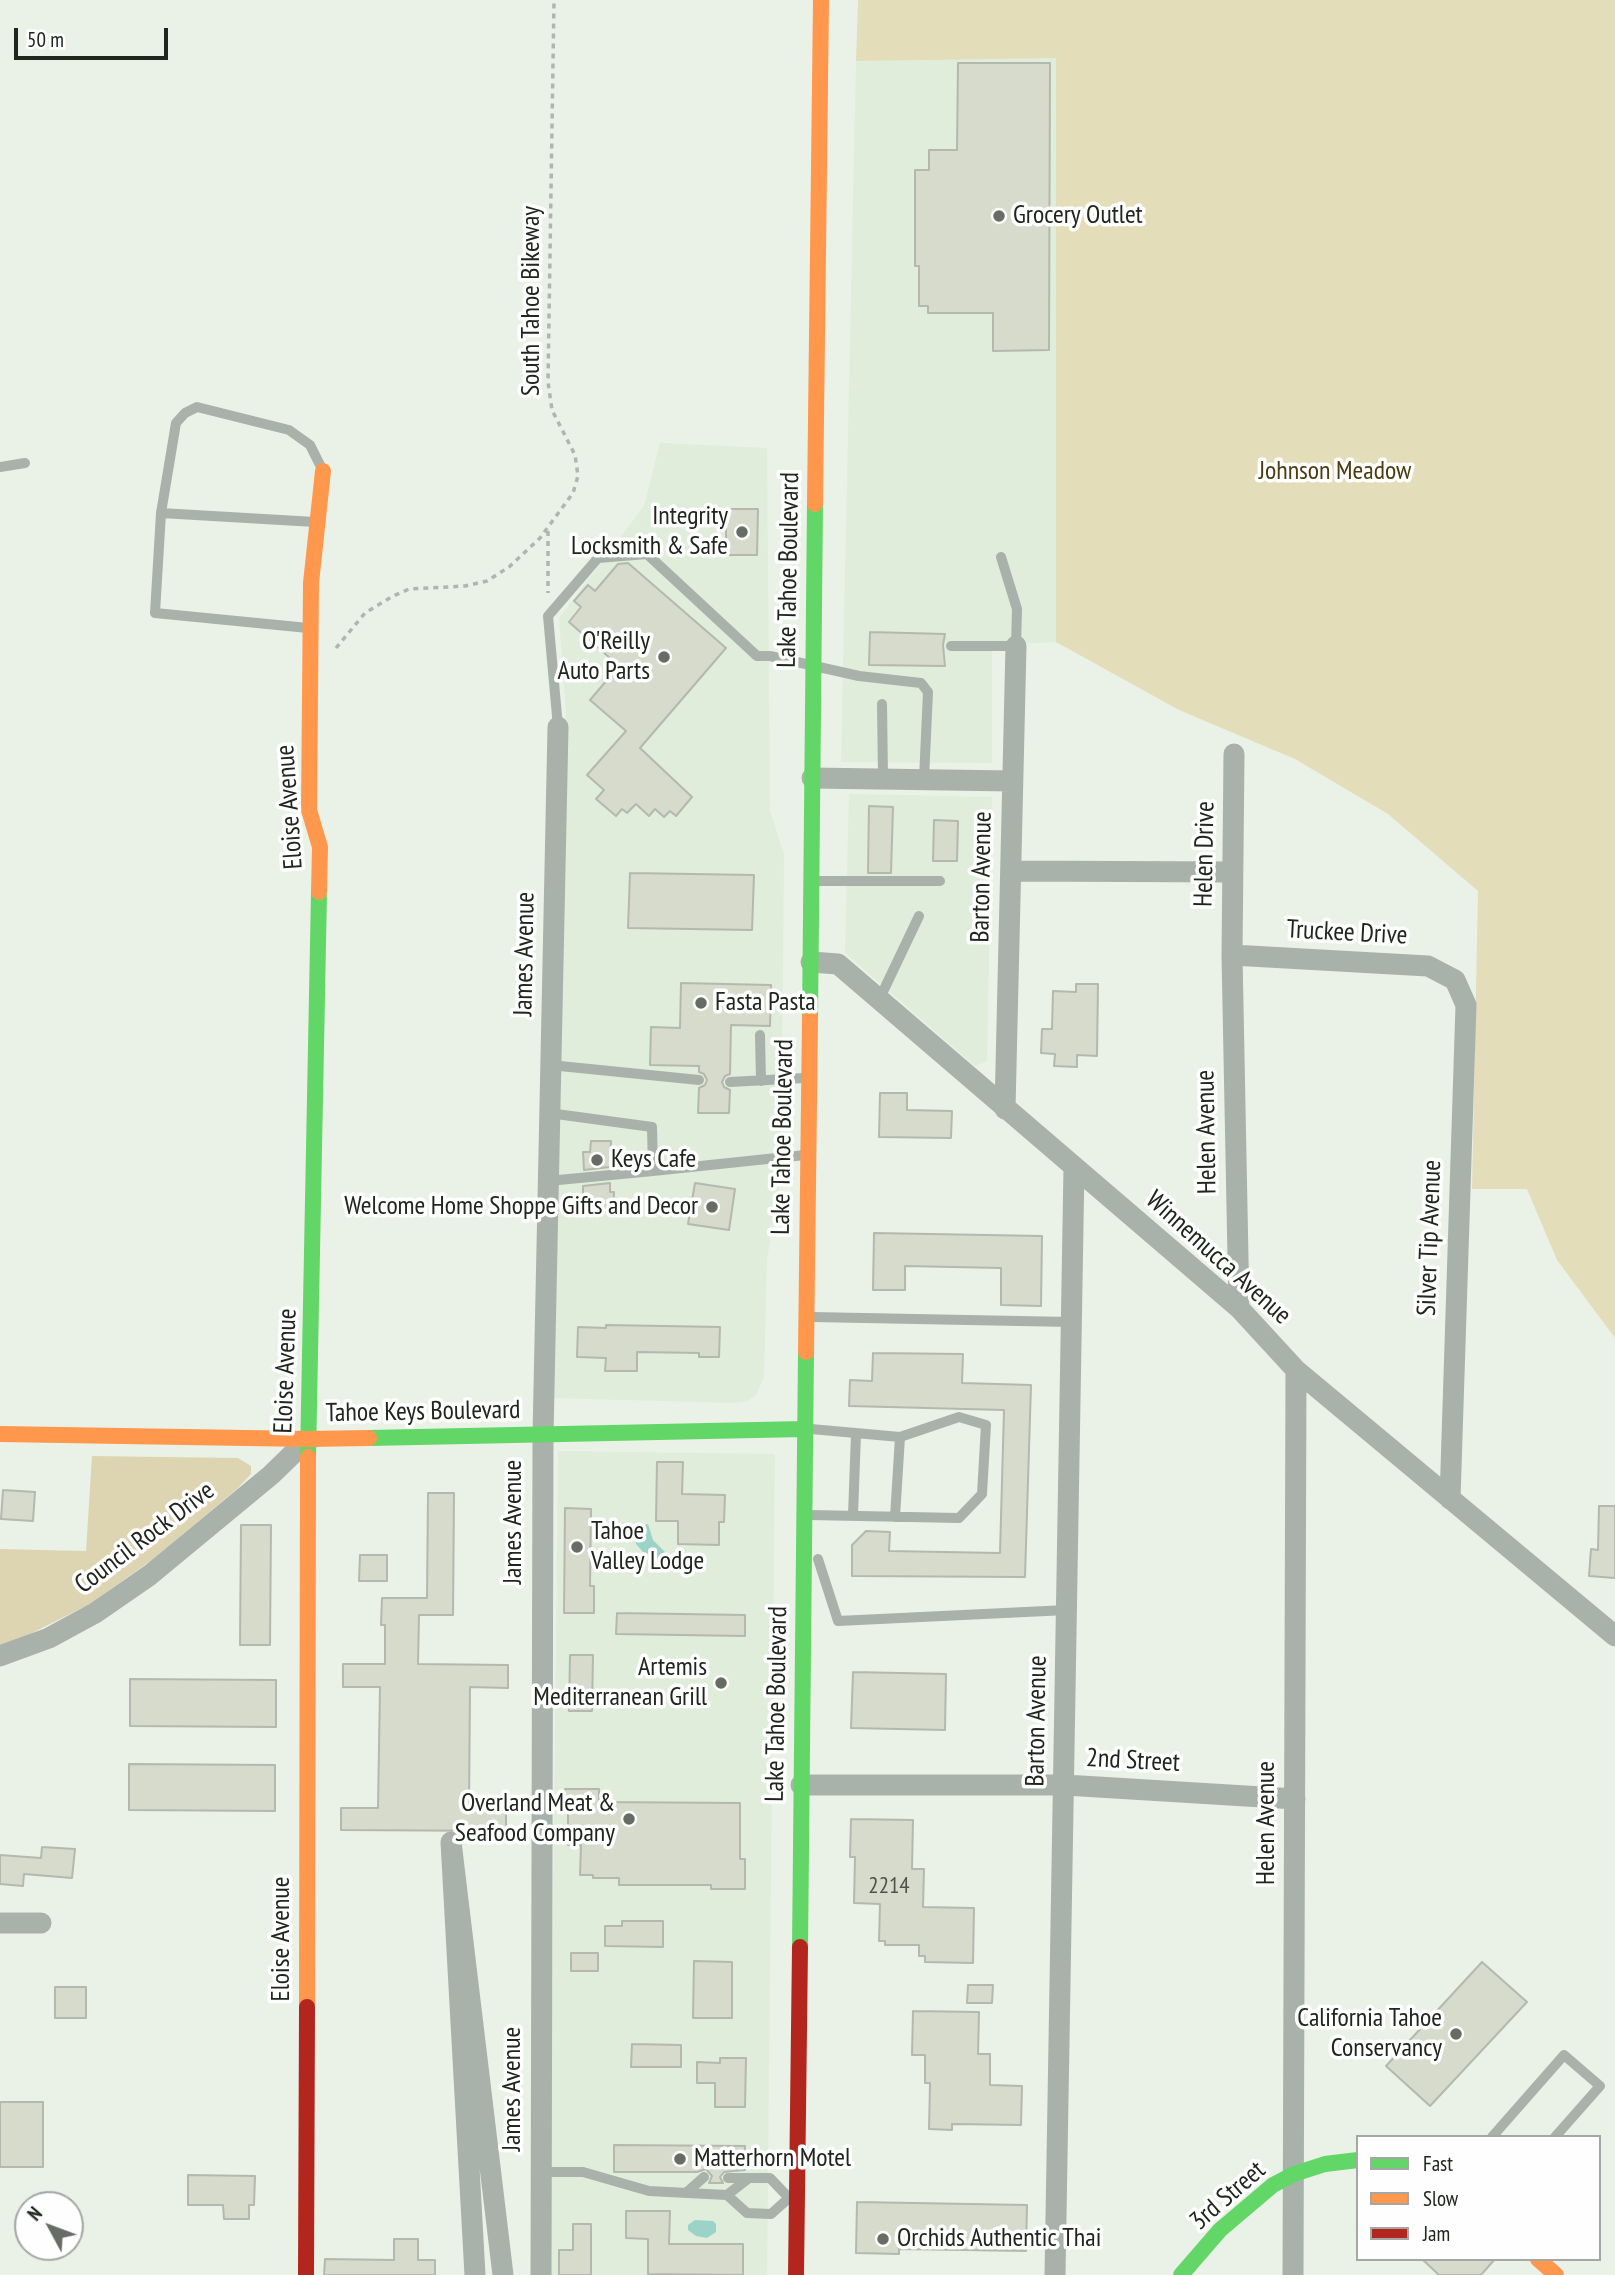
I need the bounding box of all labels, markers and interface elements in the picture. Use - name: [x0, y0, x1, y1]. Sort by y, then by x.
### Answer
- scale bar: [18, 14, 172, 58]
- text: 50 m: [27, 26, 64, 53]
- place label: Grocery Outlet: [1013, 200, 1143, 232]
- street label: South Tahoe Bikeway: [516, 206, 548, 396]
- marker: Grocery Outlet: [991, 208, 1007, 224]
- park label: Johnson Meadow: [1259, 456, 1411, 488]
- street label: Lake Tahoe Boulevard: [772, 472, 806, 668]
- place label: Integrity Locksmith & Safe: [571, 501, 728, 562]
- marker: Integrity Locksmith & Safe: [734, 524, 750, 540]
- place label: O'Reilly Auto Parts: [558, 626, 650, 688]
- marker: O'Reilly Auto Parts: [656, 649, 672, 665]
- street label: Eloise Avenue: [270, 744, 310, 870]
- street label: Helen Drive: [1188, 801, 1222, 907]
- street label: Barton Avenue: [965, 811, 999, 943]
- street label: James Avenue: [508, 892, 542, 1016]
- street label: Truckee Drive: [1286, 914, 1408, 952]
- place label: Fasta Pasta: [715, 987, 816, 1019]
- marker: Fasta Pasta: [693, 995, 709, 1011]
- street label: Lake Tahoe Boulevard: [766, 1039, 800, 1235]
- street label: Helen Avenue: [1190, 1070, 1224, 1194]
- place label: Keys Cafe: [611, 1144, 696, 1176]
- marker: Keys Cafe: [589, 1152, 605, 1168]
- street label: Silver Tip Avenue: [1412, 1159, 1448, 1317]
- street label: Winnemucca Avenue: [1139, 1185, 1297, 1331]
- place label: Welcome Home Shoppe Gifts and Decor: [344, 1191, 698, 1223]
- marker: Welcome Home Shoppe Gifts and Decor: [704, 1199, 720, 1215]
- street label: Eloise Avenue: [268, 1308, 304, 1434]
- street label: Tahoe Keys Boulevard: [325, 1395, 521, 1429]
- street label: James Avenue: [498, 1460, 530, 1584]
- street label: Council Rock Drive: [69, 1475, 221, 1601]
- place label: Tahoe Valley Lodge: [591, 1516, 704, 1578]
- marker: Tahoe Valley Lodge: [569, 1539, 585, 1555]
- street label: Lake Tahoe Boulevard: [760, 1606, 794, 1802]
- place label: Artemis Mediterranean Grill: [533, 1652, 707, 1714]
- street label: Barton Avenue: [1020, 1655, 1054, 1787]
- marker: Artemis Mediterranean Grill: [713, 1675, 729, 1691]
- street label: 2nd Street: [1085, 1743, 1181, 1779]
- street label: Helen Avenue: [1251, 1761, 1283, 1885]
- place label: Overland Meat & Seafood Company: [455, 1788, 615, 1850]
- marker: Overland Meat & Seafood Company: [621, 1811, 637, 1827]
- house number: 2214: [868, 1872, 910, 1900]
- street label: Eloise Avenue: [266, 1877, 298, 2001]
- place label: California Tahoe Conservancy: [1297, 2003, 1442, 2064]
- marker: California Tahoe Conservancy: [1448, 2026, 1464, 2042]
- street label: James Avenue: [497, 2027, 529, 2151]
- legend: [1356, 2135, 1601, 2261]
- place label: Matterhorn Motel: [694, 2143, 851, 2175]
- text: Fast: [1423, 2150, 1453, 2177]
- marker: Matterhorn Motel: [672, 2151, 688, 2167]
- street label: 3rd Street: [1184, 2155, 1272, 2237]
- text: Slow: [1423, 2185, 1458, 2212]
- north arrow: [14, 2191, 84, 2261]
- text: N: [22, 2202, 47, 2225]
- text: Jam: [1423, 2220, 1450, 2247]
- place label: Orchids Authentic Thai: [897, 2223, 1101, 2255]
- marker: Orchids Authentic Thai: [875, 2231, 891, 2247]

